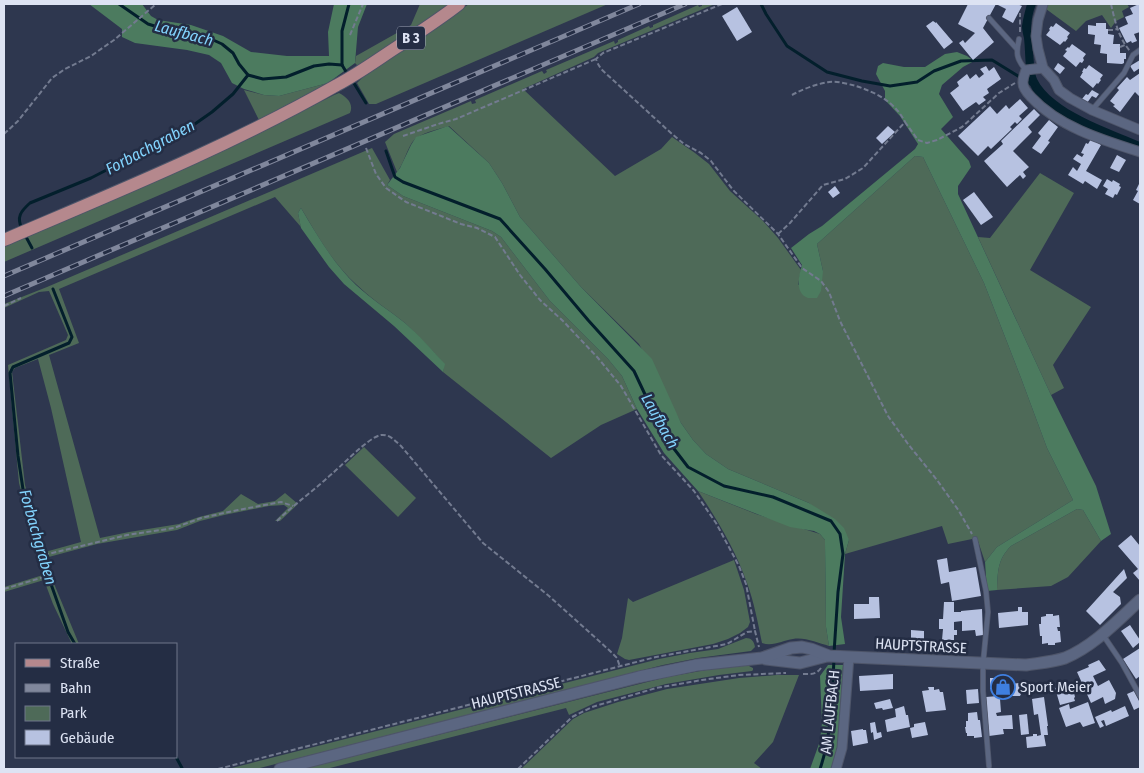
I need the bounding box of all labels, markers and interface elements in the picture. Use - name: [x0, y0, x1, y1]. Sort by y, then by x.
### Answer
- water label: Laufbach: [153, 16, 215, 50]
- road number: B 3: [397, 26, 425, 49]
- water label: Forbachgraben: [102, 116, 198, 178]
- water label: Laufbach: [637, 390, 683, 452]
- water label: Forbachgraben: [15, 487, 61, 587]
- street label: HAUPTSTRASSE: [875, 635, 967, 657]
- legend: [15, 643, 178, 758]
- text: Straße: [60, 654, 100, 672]
- street label: AM LAUFBACH: [817, 669, 843, 755]
- street label: HAUPTSTRASSE: [469, 673, 563, 713]
- shop icon: Sport Meier: [990, 674, 1016, 700]
- place label: Sport Meier: [1020, 678, 1092, 696]
- text: Bahn: [60, 679, 91, 697]
- text: Park: [60, 704, 87, 722]
- text: Gebäude: [60, 729, 115, 747]

